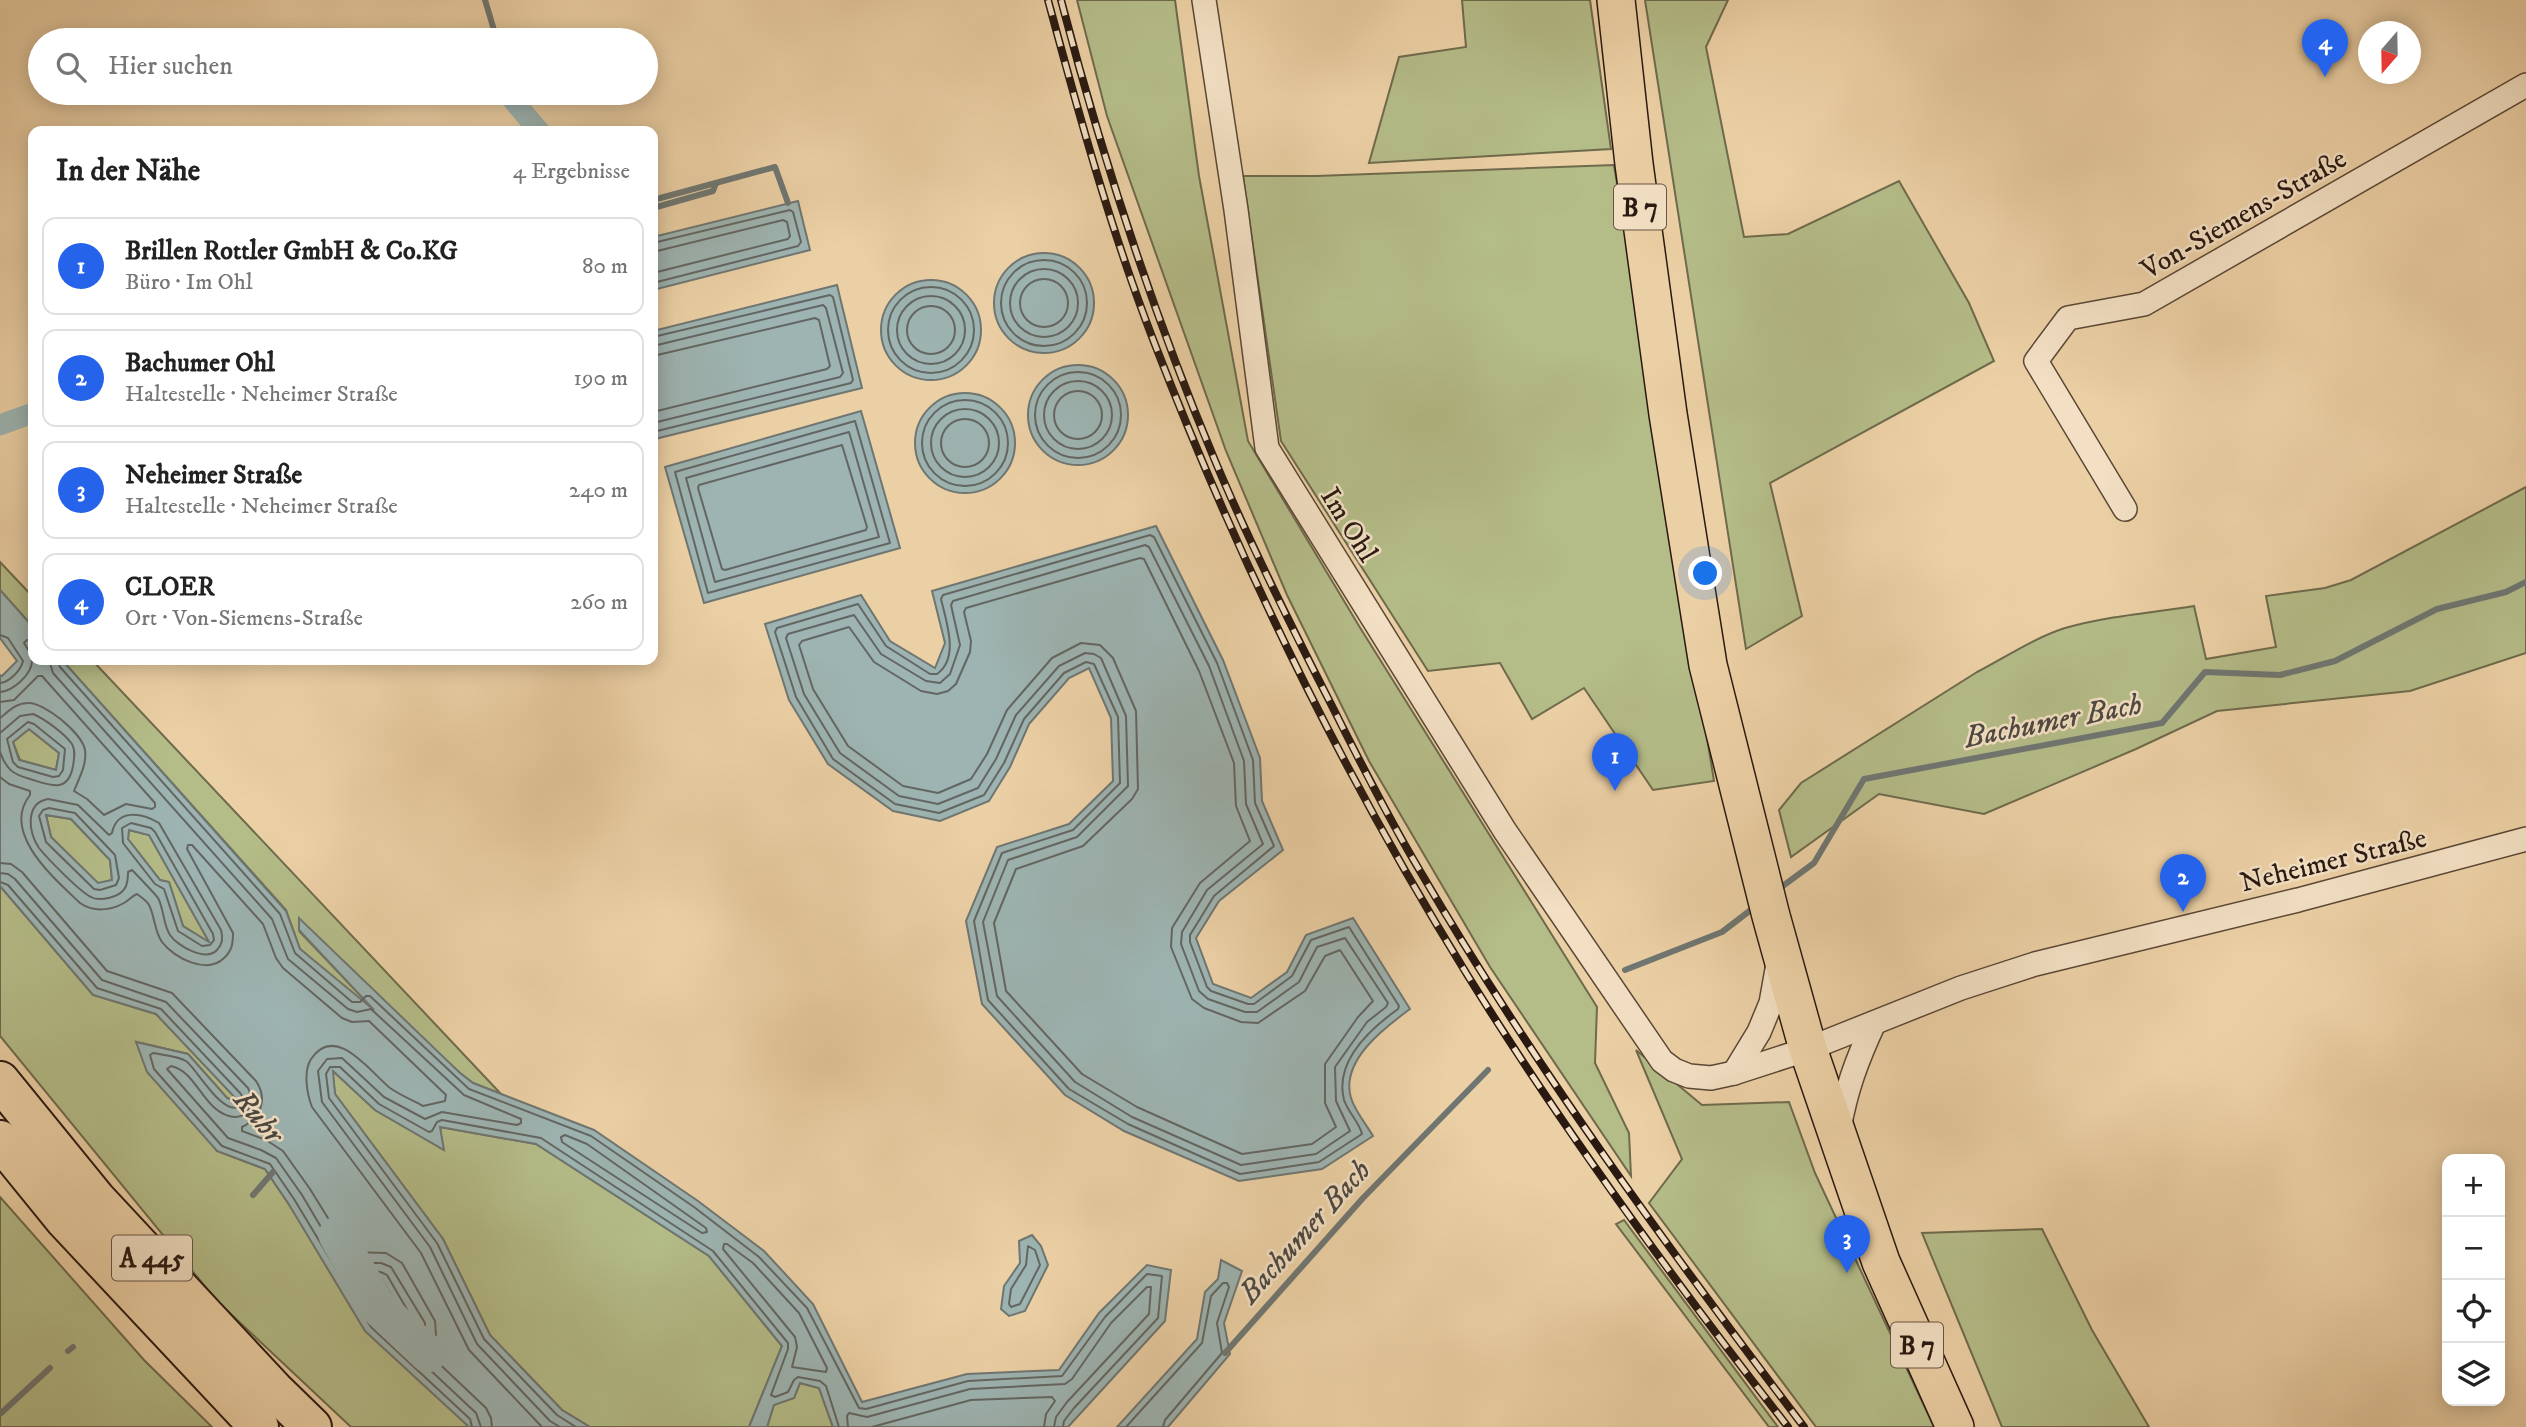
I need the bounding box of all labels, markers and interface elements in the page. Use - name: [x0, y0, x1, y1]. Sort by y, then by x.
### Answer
- pin: 4: [2302, 19, 2348, 77]
- north arrow: [2358, 21, 2421, 84]
- search box: [28, 28, 658, 105]
- icon: search: [52, 48, 90, 86]
- text: Hier suchen: [108, 50, 233, 83]
- street label: Von-Siemens-Straße: [2134, 141, 2353, 288]
- text: In der Nähe: [56, 153, 200, 190]
- text: 4 Ergebnisse: [513, 157, 630, 186]
- road number: B 7: [1614, 184, 1666, 230]
- text: Brillen Rottler GmbH & Co.KG: [125, 235, 458, 268]
- text: 1: [77, 252, 85, 281]
- text: 80 m: [582, 252, 628, 281]
- text: Büro · Im Ohl: [125, 268, 253, 297]
- text: Bachumer Ohl: [125, 347, 275, 380]
- text: 2: [75, 364, 87, 393]
- text: 190 m: [574, 364, 628, 393]
- text: Haltestelle · Neheimer Straße: [125, 380, 398, 409]
- text: Neheimer Straße: [125, 459, 302, 492]
- text: 3: [77, 476, 85, 505]
- text: 240 m: [569, 476, 628, 505]
- street label: Im Ohl: [1312, 481, 1385, 569]
- text: Haltestelle · Neheimer Straße: [125, 492, 398, 521]
- your location: [1688, 556, 1722, 590]
- text: CLOER: [125, 571, 215, 604]
- text: 4: [74, 588, 88, 617]
- text: 260 m: [570, 588, 628, 617]
- text: Ort · Von-Siemens-Straße: [125, 604, 363, 633]
- water label: Bachumer Bach: [1960, 686, 2145, 757]
- pin: 1: [1592, 733, 1638, 791]
- street label: Neheimer Straße: [2237, 820, 2430, 901]
- pin: 2: [2160, 854, 2206, 912]
- water label: Ruhr: [224, 1082, 292, 1153]
- water label: Bachumer Bach: [1230, 1153, 1379, 1312]
- map controls: [2442, 1154, 2505, 1406]
- button: +: [2442, 1154, 2505, 1217]
- pin: 3: [1824, 1215, 1870, 1273]
- button: −: [2442, 1217, 2505, 1280]
- road number: A 445: [112, 1236, 192, 1280]
- button: locate: [2442, 1280, 2505, 1343]
- road number: B 7: [1891, 1322, 1943, 1368]
- button: layers: [2442, 1343, 2505, 1406]

